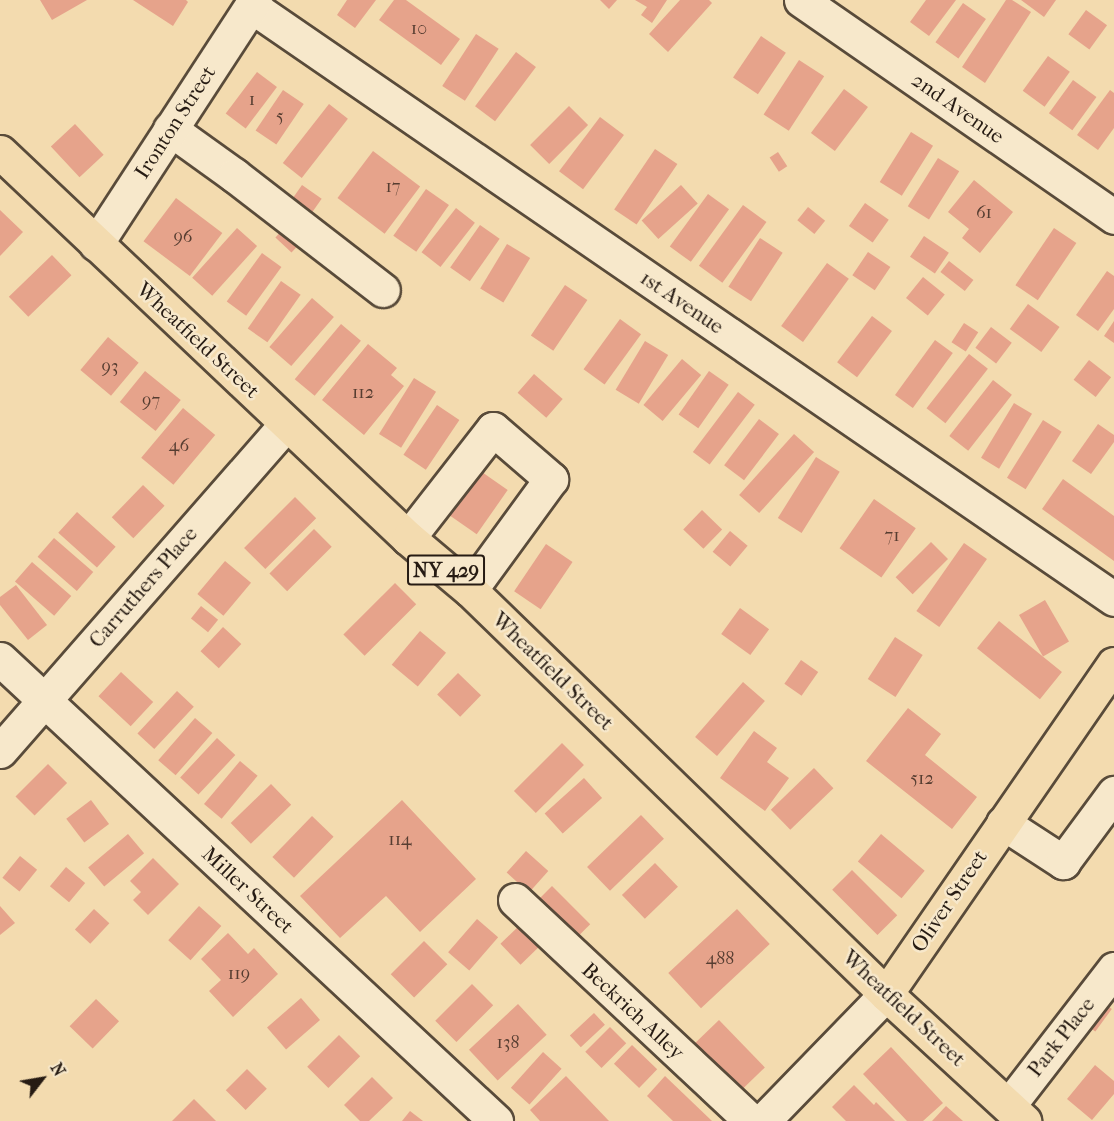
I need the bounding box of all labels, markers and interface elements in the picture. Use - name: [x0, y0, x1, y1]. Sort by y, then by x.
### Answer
- house number: 10: [411, 18, 427, 40]
- street label: Ironton Street: [129, 61, 221, 183]
- street label: 2nd Avenue: [907, 67, 1009, 149]
- house number: 1: [249, 89, 255, 111]
- house number: 5: [276, 106, 284, 128]
- house number: 17: [385, 176, 401, 198]
- house number: 61: [976, 202, 992, 224]
- house number: 96: [173, 226, 193, 248]
- street label: 1st Avenue: [636, 265, 728, 339]
- street label: Wheatfield Street: [131, 277, 265, 403]
- house number: 93: [102, 356, 118, 378]
- house number: 112: [352, 382, 374, 404]
- house number: 97: [142, 390, 160, 412]
- house number: 46: [169, 435, 189, 457]
- street label: Carruthers Place: [84, 521, 202, 653]
- house number: 71: [884, 525, 900, 547]
- road number: NY 429: [407, 553, 485, 587]
- street label: Wheatfield Street: [487, 607, 619, 735]
- house number: 512: [910, 768, 934, 790]
- house number: 114: [388, 829, 412, 851]
- street label: Miller Street: [197, 841, 299, 939]
- street label: Oliver Street: [906, 845, 992, 957]
- street label: Wheatfield Street: [837, 945, 971, 1071]
- house number: 488: [706, 948, 734, 970]
- street label: Beckrich Alley: [577, 957, 689, 1065]
- house number: 119: [228, 963, 250, 985]
- street label: Park Place: [1022, 992, 1100, 1082]
- house number: 138: [497, 1032, 519, 1054]
- north arrow: [12, 1049, 72, 1109]
- text: N: [47, 1059, 69, 1080]

